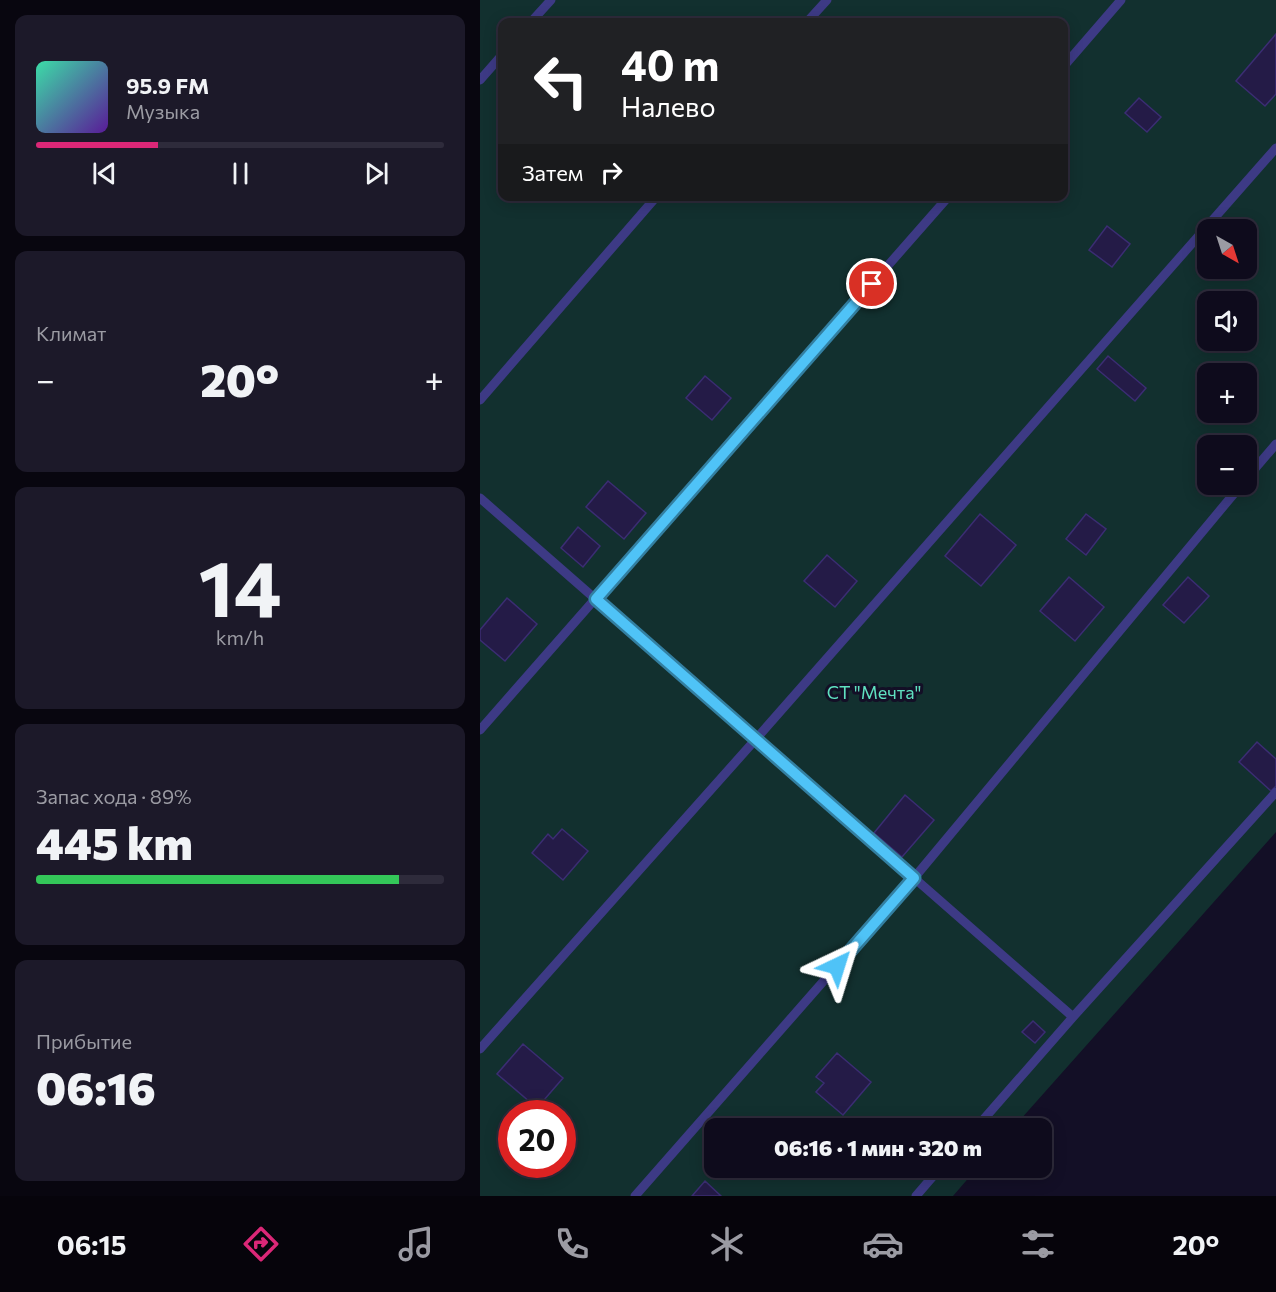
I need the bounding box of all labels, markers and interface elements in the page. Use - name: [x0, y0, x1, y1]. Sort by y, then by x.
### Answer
- text: 40 m: [621, 38, 719, 90]
- icon: left: [522, 42, 600, 120]
- text: 95.9 FM: [126, 72, 209, 99]
- text: Налево: [621, 90, 716, 123]
- text: Музыка: [126, 99, 200, 123]
- icon: right: [595, 156, 628, 189]
- icon: previous: [88, 157, 121, 190]
- icon: pause: [224, 157, 257, 190]
- icon: next: [360, 157, 393, 190]
- text: Затем: [522, 159, 583, 186]
- north arrow: [1197, 219, 1257, 279]
- map controls: [1197, 219, 1257, 495]
- pin: [846, 258, 897, 309]
- icon: arrive: [855, 267, 888, 300]
- button: sound: [1197, 291, 1257, 351]
- text: Климат: [36, 321, 106, 345]
- text: 20°: [200, 351, 279, 406]
- text: −: [36, 358, 55, 399]
- text: +: [425, 358, 444, 399]
- button: +: [1197, 363, 1257, 423]
- button: −: [1197, 435, 1257, 495]
- text: 14: [198, 538, 282, 633]
- text: km/h: [216, 625, 264, 649]
- park label: СТ "Мечта": [827, 681, 921, 703]
- text: Запас хода · 89%: [36, 784, 192, 808]
- text: 445 km: [36, 814, 193, 869]
- position arrow: [805, 934, 869, 998]
- text: Прибытие: [36, 1029, 132, 1053]
- text: 06:16: [36, 1059, 156, 1114]
- speed limit sign: 20: [498, 1100, 576, 1178]
- text: 06:16 · 1 мин · 320 m: [774, 1134, 982, 1161]
- icon: directions: [240, 1223, 282, 1265]
- icon: music: [395, 1223, 437, 1265]
- icon: phone: [551, 1223, 593, 1265]
- icon: climate: [706, 1223, 748, 1265]
- icon: car: [862, 1223, 904, 1265]
- icon: filters: [1017, 1223, 1059, 1265]
- text: 06:15: [57, 1228, 126, 1261]
- text: 20°: [1173, 1228, 1219, 1261]

